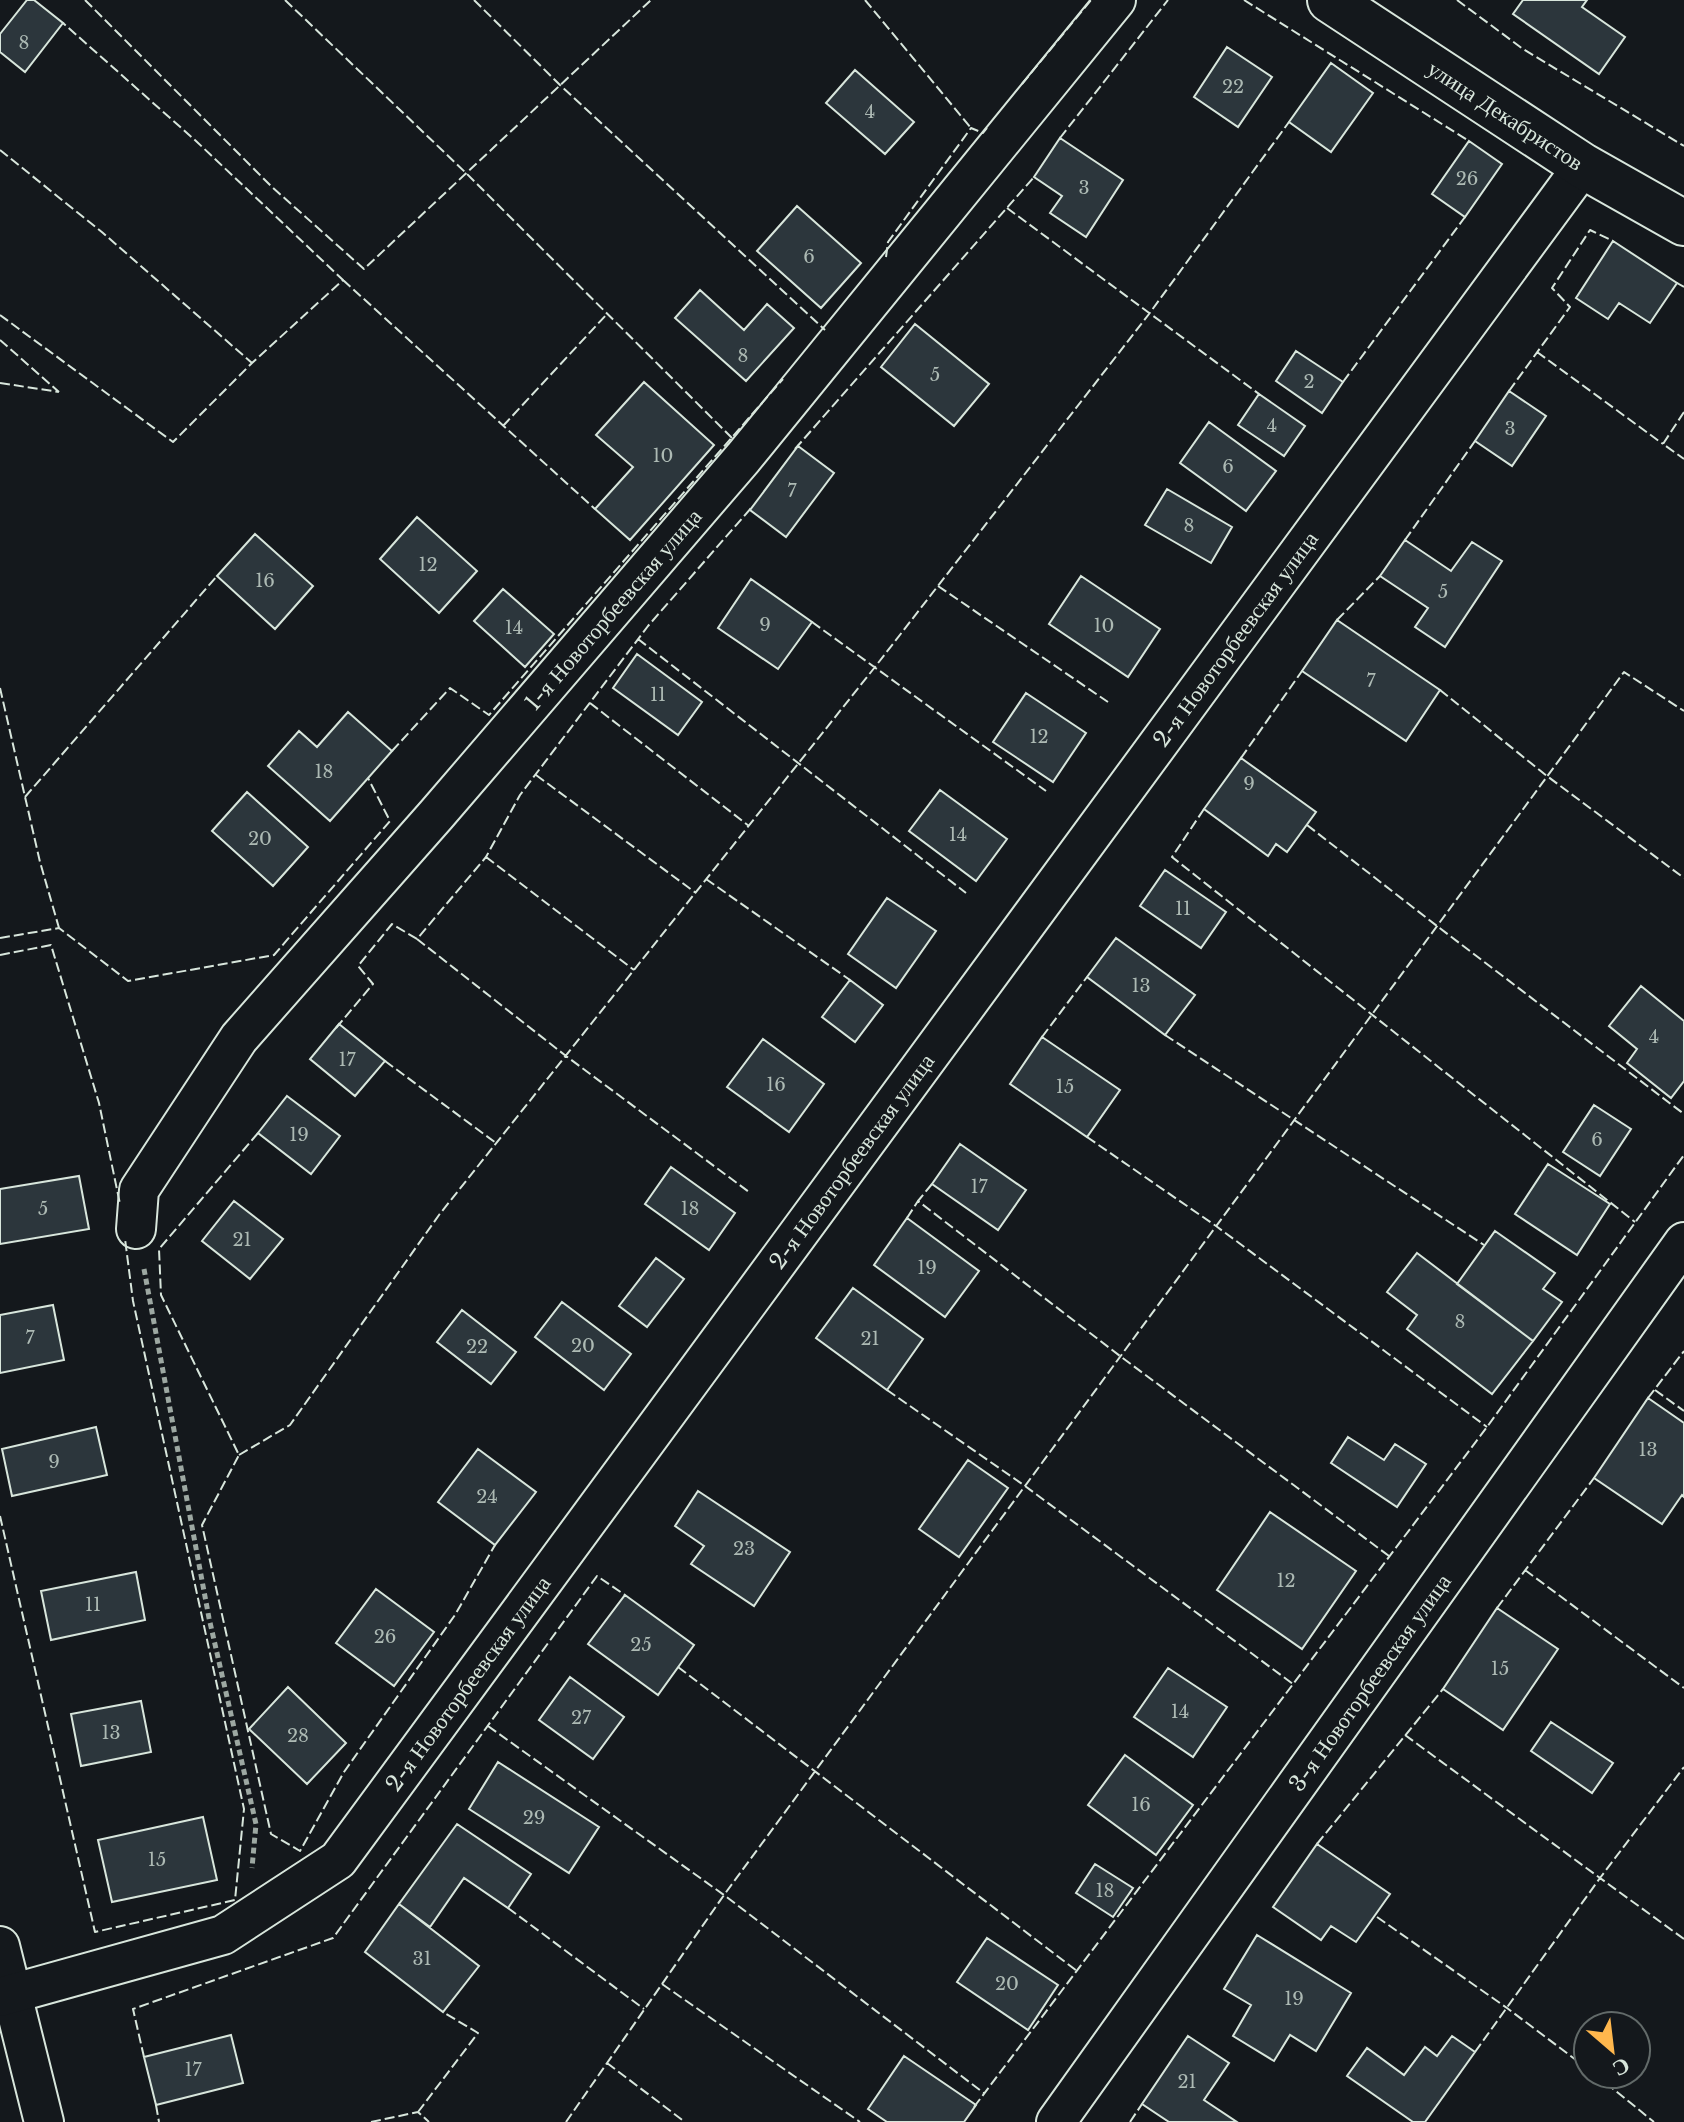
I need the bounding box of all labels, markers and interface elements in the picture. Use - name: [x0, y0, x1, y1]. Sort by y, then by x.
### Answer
- house number: 8: [19, 32, 29, 54]
- street label: улица Декабристов: [1423, 54, 1588, 176]
- house number: 22: [1222, 76, 1244, 98]
- house number: 4: [865, 101, 875, 123]
- house number: 26: [1456, 168, 1478, 190]
- house number: 3: [1078, 177, 1090, 199]
- house number: 6: [803, 246, 815, 268]
- house number: 8: [738, 345, 748, 367]
- house number: 5: [930, 364, 940, 386]
- house number: 2: [1303, 371, 1315, 393]
- house number: 4: [1267, 415, 1277, 437]
- house number: 3: [1504, 418, 1516, 440]
- house number: 10: [653, 445, 673, 467]
- house number: 6: [1222, 456, 1234, 478]
- house number: 7: [787, 480, 797, 502]
- street label: 1-я Новоторбеевская улица: [519, 503, 707, 715]
- house number: 8: [1184, 515, 1194, 537]
- street label: 2-я Новоторбеевская улица: [1147, 526, 1324, 752]
- house number: 12: [418, 554, 438, 576]
- house number: 16: [255, 570, 275, 592]
- house number: 5: [1438, 581, 1448, 603]
- house number: 9: [759, 614, 771, 636]
- house number: 10: [1094, 615, 1114, 637]
- house number: 14: [505, 617, 523, 639]
- house number: 7: [1366, 670, 1376, 692]
- house number: 11: [650, 684, 666, 706]
- house number: 12: [1029, 726, 1049, 748]
- house number: 18: [315, 761, 333, 783]
- house number: 9: [1243, 773, 1255, 795]
- house number: 14: [949, 824, 967, 846]
- house number: 20: [248, 828, 272, 850]
- house number: 11: [1175, 898, 1191, 920]
- house number: 13: [1131, 975, 1151, 997]
- house number: 4: [1649, 1026, 1659, 1048]
- street label: 2-я Новоторбеевская улица: [763, 1048, 940, 1274]
- house number: 17: [338, 1049, 356, 1071]
- house number: 16: [766, 1074, 786, 1096]
- house number: 15: [1056, 1076, 1074, 1098]
- house number: 19: [289, 1124, 309, 1146]
- house number: 6: [1591, 1129, 1603, 1151]
- house number: 17: [970, 1176, 988, 1198]
- house number: 5: [38, 1198, 48, 1220]
- house number: 18: [681, 1198, 699, 1220]
- house number: 21: [232, 1229, 252, 1251]
- house number: 19: [917, 1257, 937, 1279]
- house number: 8: [1455, 1311, 1465, 1333]
- house number: 7: [25, 1327, 35, 1349]
- house number: 21: [860, 1328, 880, 1350]
- house number: 20: [571, 1335, 595, 1357]
- house number: 22: [466, 1336, 488, 1358]
- house number: 13: [1638, 1439, 1658, 1461]
- house number: 9: [48, 1451, 60, 1473]
- house number: 24: [476, 1486, 498, 1508]
- house number: 23: [733, 1538, 755, 1560]
- street label: 3-я Новоторбеевская улица: [1283, 1568, 1457, 1796]
- street label: 2-я Новоторбеевская улица: [380, 1570, 556, 1796]
- house number: 12: [1276, 1570, 1296, 1592]
- house number: 11: [85, 1594, 101, 1616]
- house number: 26: [374, 1626, 396, 1648]
- house number: 25: [630, 1634, 652, 1656]
- house number: 15: [1491, 1658, 1509, 1680]
- house number: 14: [1171, 1701, 1189, 1723]
- house number: 27: [571, 1707, 592, 1729]
- house number: 13: [101, 1722, 121, 1744]
- house number: 28: [287, 1725, 309, 1747]
- house number: 16: [1131, 1794, 1151, 1816]
- house number: 29: [523, 1807, 545, 1829]
- house number: 15: [148, 1849, 166, 1871]
- house number: 18: [1096, 1880, 1114, 1902]
- house number: 31: [412, 1948, 432, 1970]
- house number: 20: [995, 1973, 1019, 1995]
- house number: 19: [1284, 1988, 1304, 2010]
- north arrow: [1572, 2010, 1652, 2090]
- text: С: [1608, 2052, 1635, 2083]
- house number: 17: [184, 2059, 202, 2081]
- house number: 21: [1177, 2071, 1197, 2093]

